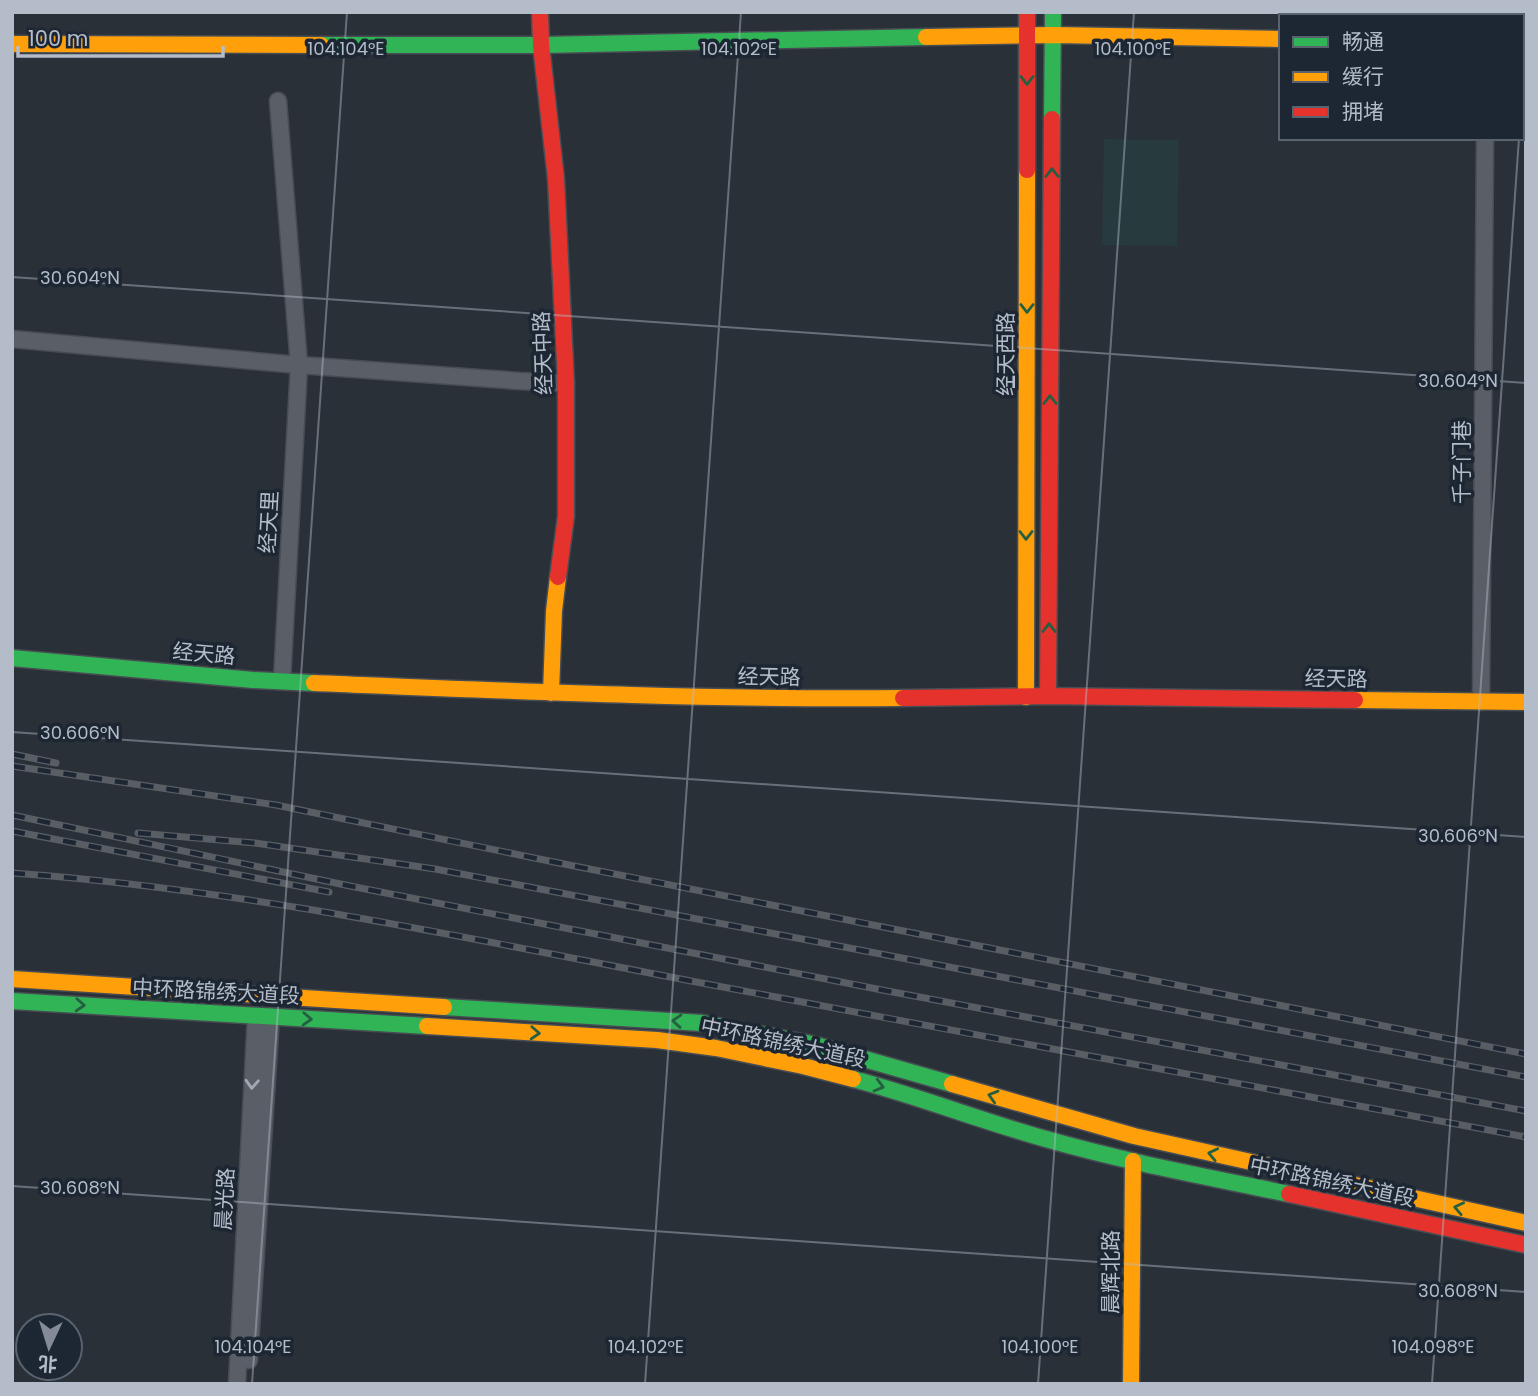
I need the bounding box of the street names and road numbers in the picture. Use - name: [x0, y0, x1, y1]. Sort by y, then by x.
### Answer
- street label: 经天中路: [527, 311, 558, 395]
- street label: 经天西路: [991, 312, 1020, 396]
- street label: 千子门巷: [1447, 420, 1476, 504]
- street label: 经天里: [252, 490, 285, 554]
- street label: 经天路: [171, 636, 237, 671]
- street label: 经天路: [737, 661, 801, 692]
- street label: 经天路: [1304, 663, 1368, 694]
- street label: 中环路锦绣大道段: [131, 973, 301, 1010]
- street label: 中环路锦绣大道段: [698, 1011, 868, 1074]
- street label: 中环路锦绣大道段: [1247, 1150, 1417, 1213]
- street label: 晨光路: [208, 1167, 241, 1231]
- street label: 晨辉北路: [1096, 1230, 1125, 1314]

